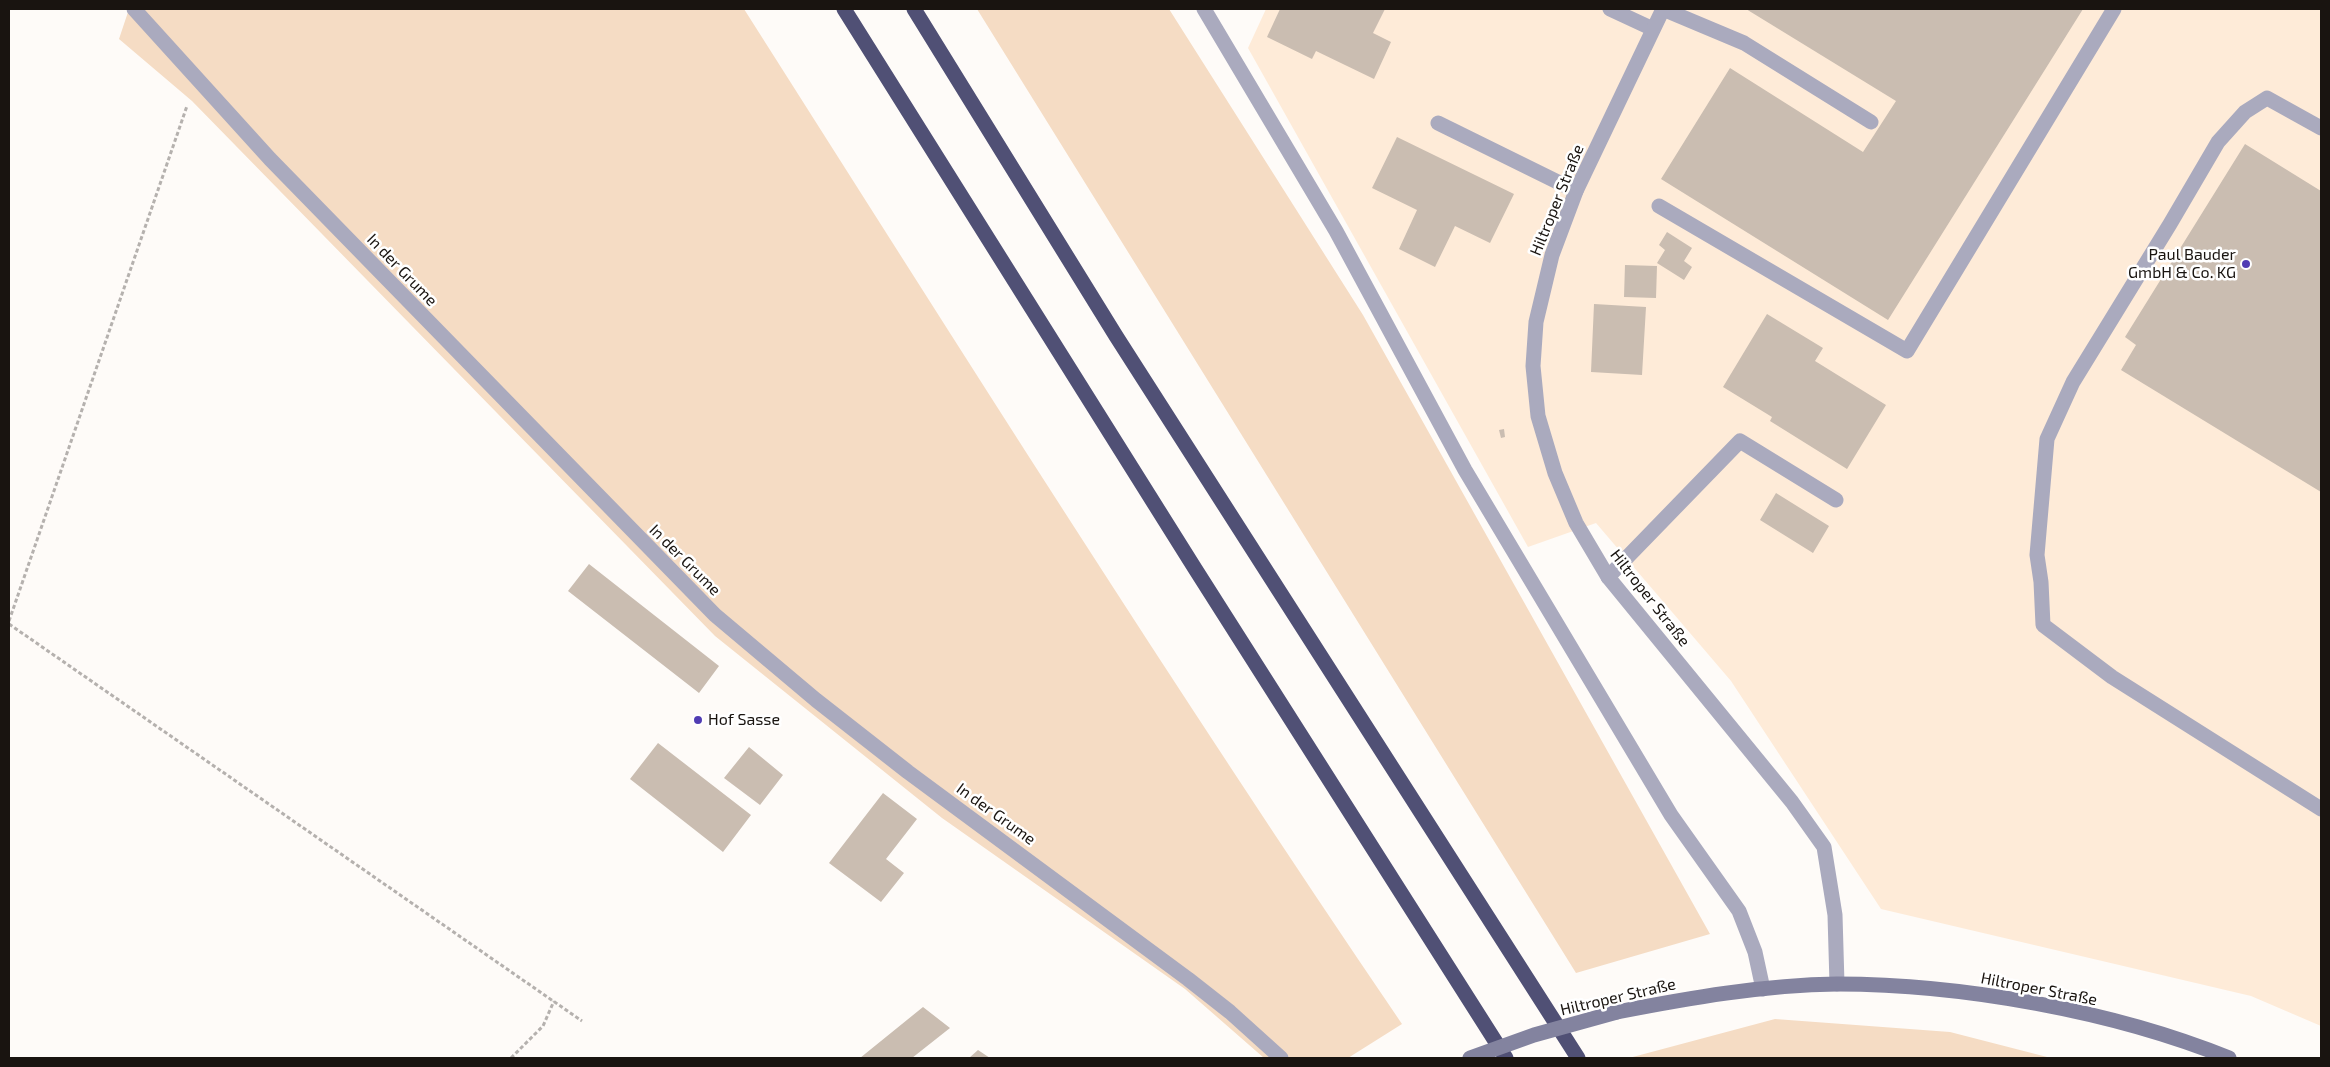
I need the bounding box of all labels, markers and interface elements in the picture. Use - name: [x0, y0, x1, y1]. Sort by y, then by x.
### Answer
- street label: Hiltroper Straße: [1526, 142, 1588, 258]
- street label: In der Grume: [363, 230, 441, 310]
- place label: Paul Bauder GmbH & Co. KG: [2128, 245, 2236, 283]
- marker: Paul Bauder GmbH & Co. KG: [2240, 258, 2252, 270]
- street label: In der Grume: [645, 520, 725, 600]
- street label: Hiltroper Straße: [1606, 546, 1694, 650]
- place label: Hof Sasse: [708, 710, 780, 730]
- marker: Hof Sasse: [692, 714, 704, 726]
- street label: In der Grume: [953, 779, 1039, 849]
- street label: Hiltroper Straße: [1979, 968, 2099, 1010]
- street label: Hiltroper Straße: [1558, 974, 1678, 1020]

